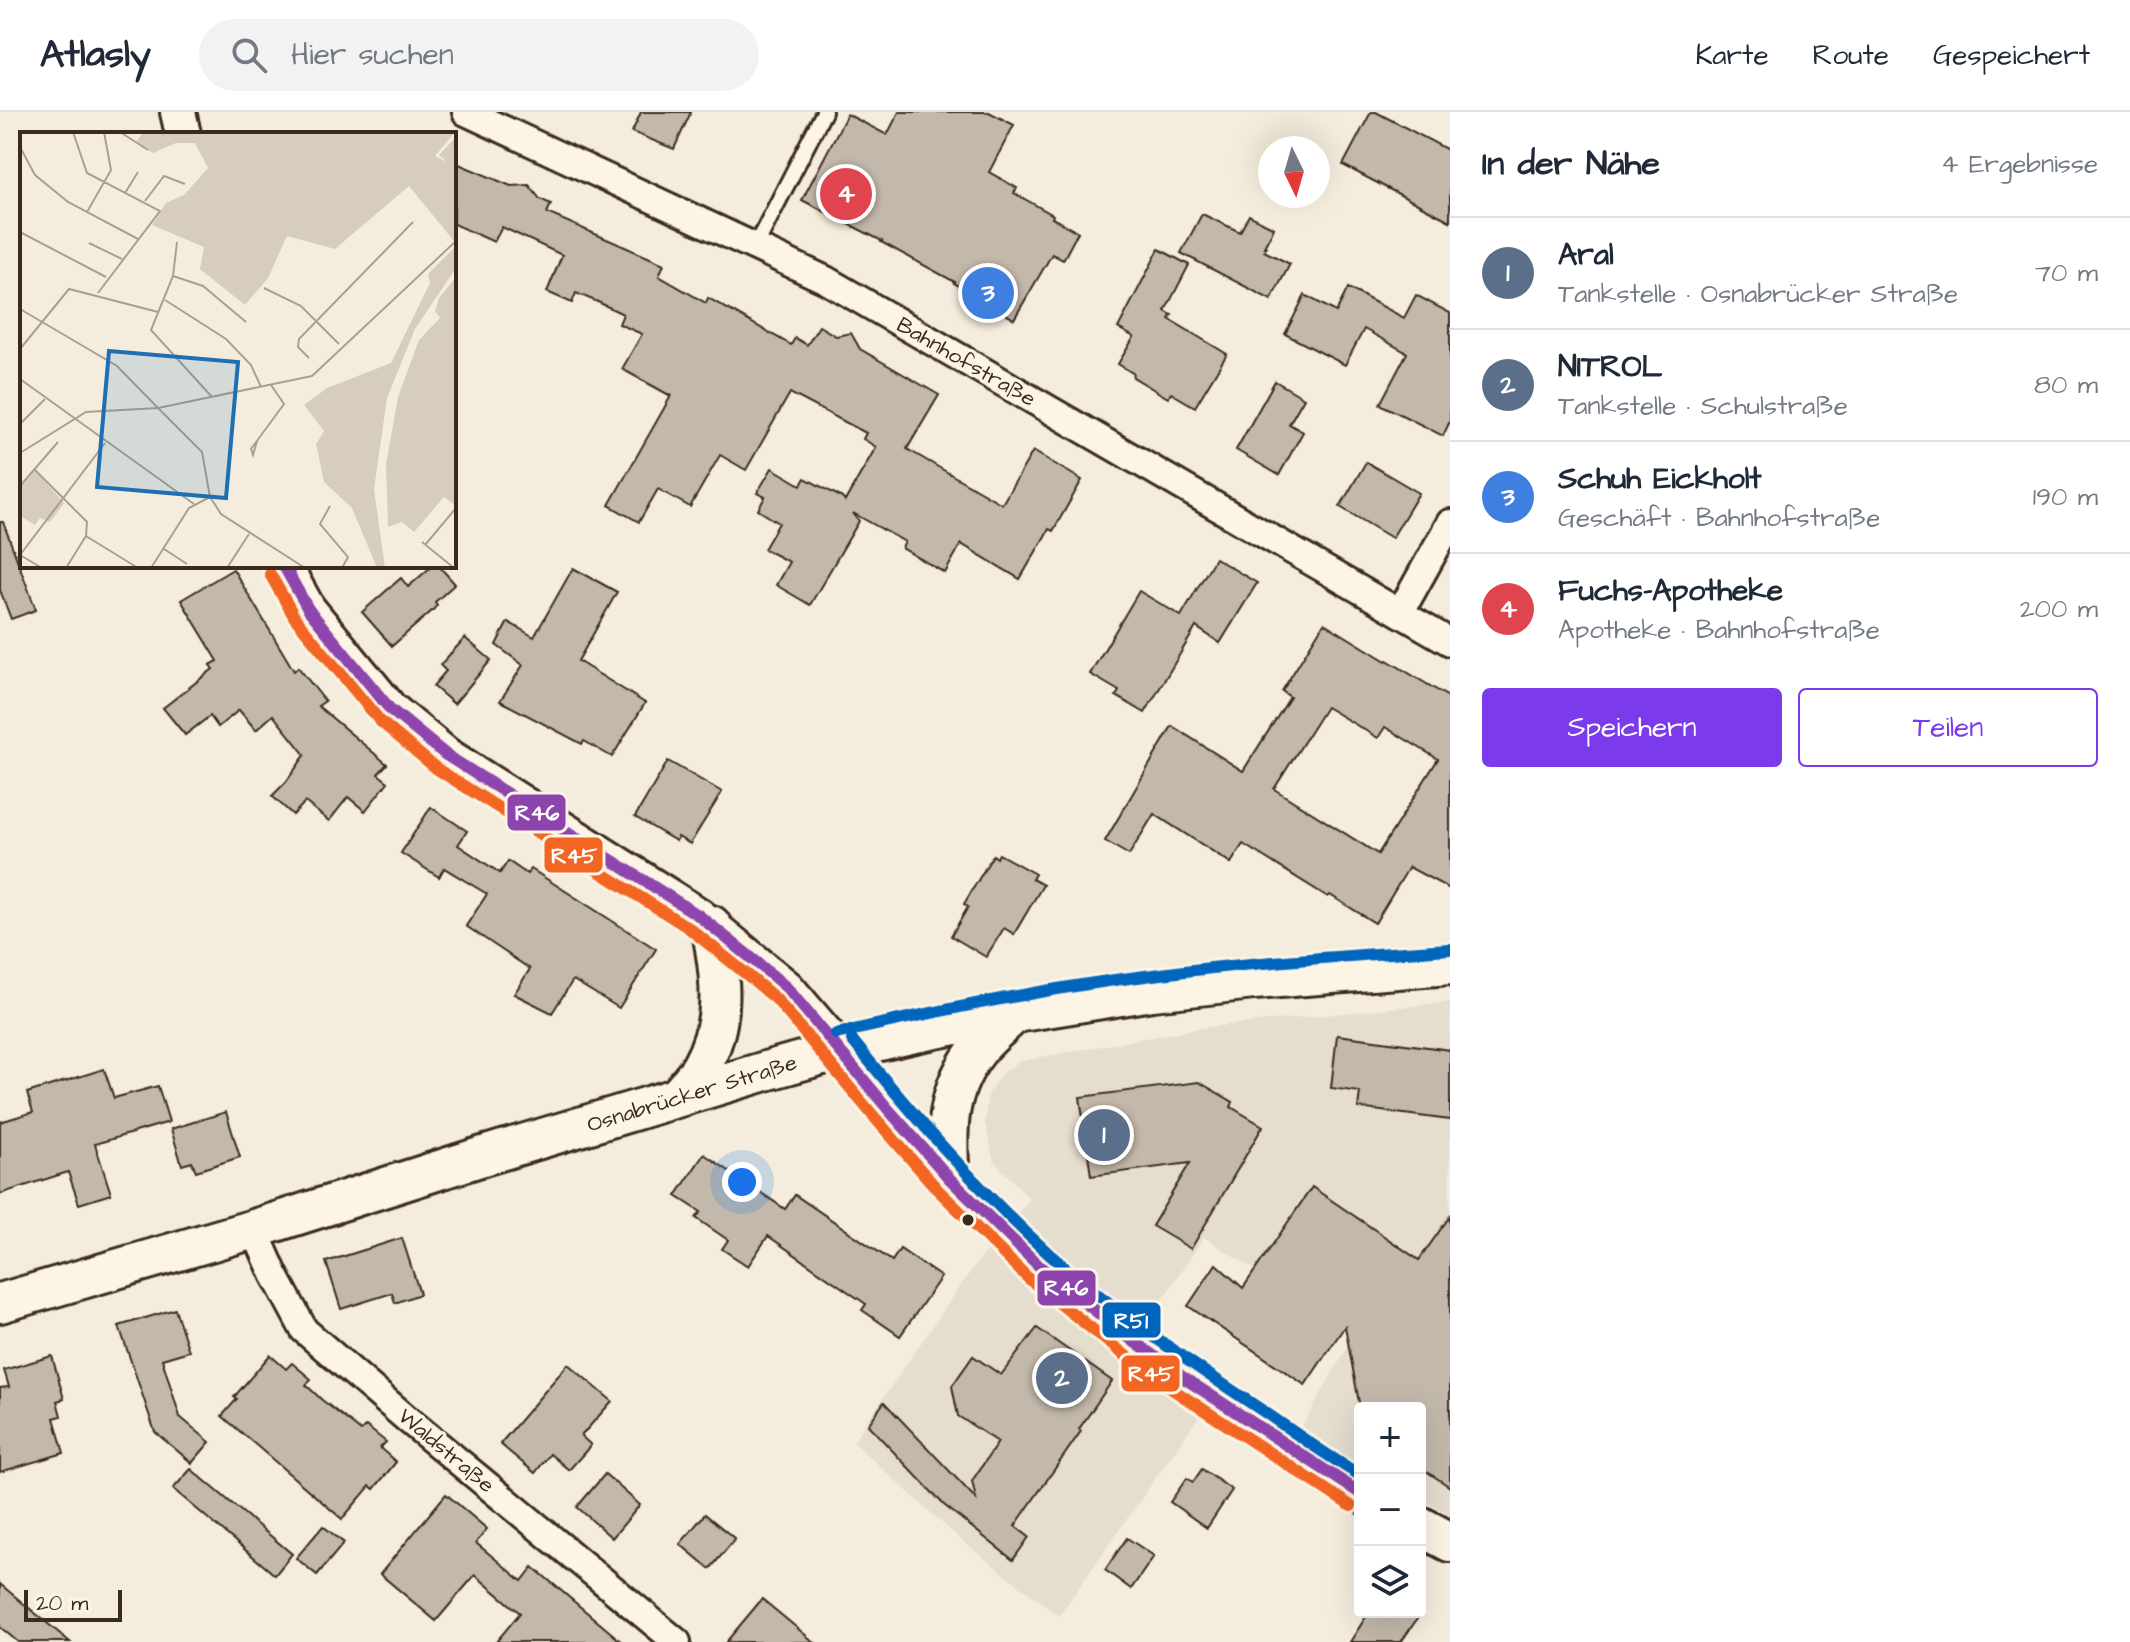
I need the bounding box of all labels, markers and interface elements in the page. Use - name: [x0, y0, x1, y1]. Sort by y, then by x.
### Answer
- search box: [199, 19, 759, 91]
- text: Atlasly: [40, 29, 151, 81]
- icon: search: [227, 33, 271, 77]
- text: Hier suchen: [291, 34, 454, 76]
- text: Karte: [1695, 36, 1769, 75]
- text: Route: [1813, 36, 1889, 75]
- text: Gespeichert: [1933, 36, 2090, 75]
- inset map: [20, 132, 456, 568]
- north arrow: [1258, 136, 1330, 208]
- text: In der Nähe: [1482, 140, 1660, 188]
- text: 4 Ergebnisse: [1941, 146, 2098, 182]
- pin: 4: [820, 164, 872, 224]
- text: Aral: [1558, 234, 1614, 276]
- text: 1: [1506, 255, 1510, 291]
- text: 70 m: [2035, 255, 2098, 291]
- pin: 3: [962, 263, 1014, 323]
- text: Tankstelle · Osnabrücker Straße: [1558, 276, 1958, 312]
- street label: Bahnhofstraße: [891, 310, 1041, 414]
- text: NITROL: [1558, 346, 1662, 388]
- text: 2: [1501, 367, 1515, 403]
- text: 80 m: [2034, 367, 2098, 403]
- text: Tankstelle · Schulstraße: [1558, 388, 1848, 424]
- text: Schuh Eickholt: [1558, 458, 1762, 500]
- text: 3: [1501, 479, 1515, 515]
- text: 190 m: [2033, 479, 2098, 515]
- text: Geschäft · Bahnhofstraße: [1558, 500, 1880, 536]
- text: Fuchs-Apotheke: [1558, 570, 1783, 612]
- text: 4: [1499, 591, 1517, 627]
- text: 200 m: [2020, 591, 2098, 627]
- text: Apotheke · Bahnhofstraße: [1558, 612, 1880, 648]
- button: Speichern: [1482, 688, 1782, 767]
- button: Teilen: [1798, 688, 2098, 767]
- line badge: R46: [506, 793, 567, 832]
- text: R46: [515, 798, 559, 829]
- line badge: R45: [543, 836, 604, 874]
- text: R45: [551, 841, 598, 872]
- street label: Osnabrücker Straße: [583, 1047, 801, 1141]
- pin: 1: [1078, 1105, 1130, 1165]
- your location: [722, 1162, 762, 1202]
- unlabelled marker: [960, 1212, 976, 1228]
- line badge: R46: [1036, 1269, 1097, 1307]
- text: R46: [1044, 1273, 1088, 1304]
- line badge: R51: [1101, 1301, 1162, 1339]
- text: R51: [1114, 1306, 1148, 1337]
- pin: 2: [1036, 1348, 1088, 1408]
- line badge: R45: [1120, 1354, 1181, 1393]
- text: R45: [1128, 1359, 1175, 1390]
- street label: Waldstraße: [391, 1401, 501, 1501]
- map controls: [1354, 1402, 1426, 1618]
- button: +: [1354, 1402, 1426, 1474]
- button: −: [1354, 1474, 1426, 1546]
- button: layers: [1354, 1546, 1426, 1618]
- scale bar: [24, 1586, 122, 1622]
- text: 20 m: [36, 1588, 88, 1619]

